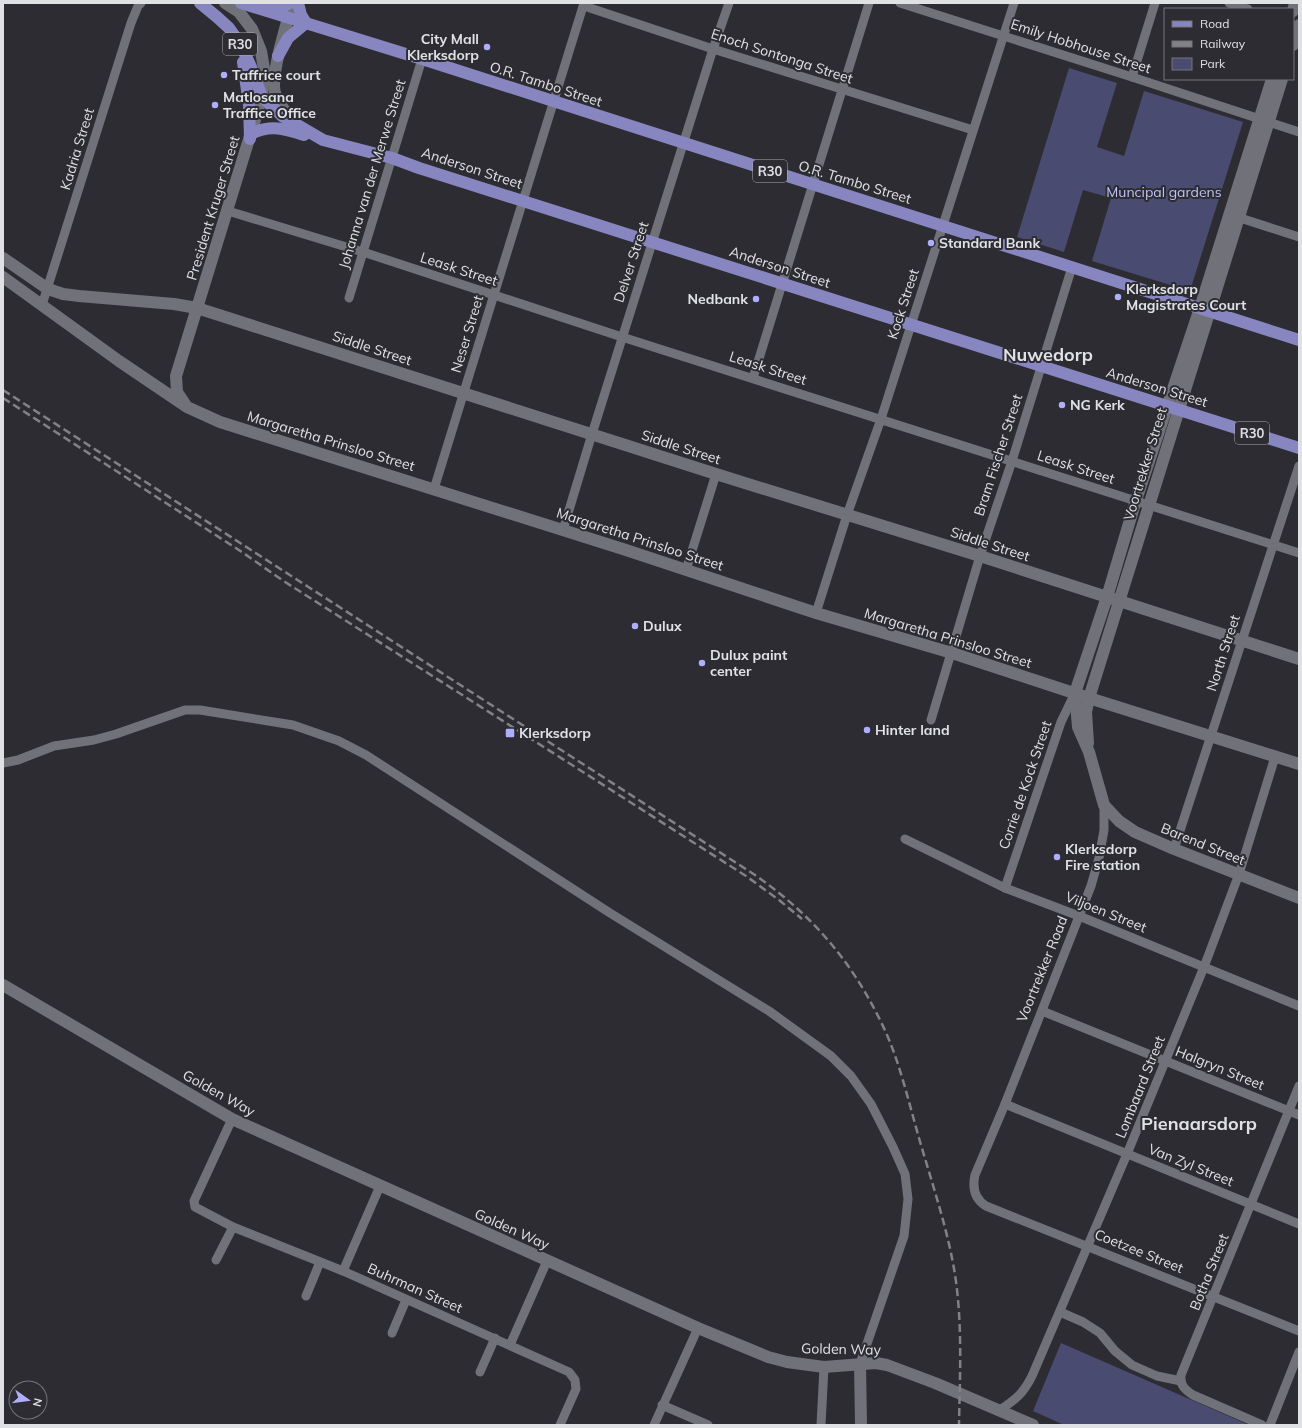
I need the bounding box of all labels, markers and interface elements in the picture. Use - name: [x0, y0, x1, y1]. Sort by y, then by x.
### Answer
- legend: [1164, 8, 1294, 80]
- street label: Emily Hobhouse Street: [1009, 15, 1154, 77]
- text: Road: [1200, 16, 1229, 31]
- street label: Enoch Sontonga Street: [709, 25, 855, 88]
- place label: City Mall Klerksdorp: [407, 30, 479, 64]
- road number: R30: [223, 33, 257, 55]
- text: Railway: [1200, 36, 1246, 51]
- marker: City Mall Klerksdorp: [482, 42, 492, 52]
- text: Park: [1200, 56, 1226, 71]
- street label: O.R. Tambo Street: [488, 57, 604, 111]
- place label: Taffrice court: [232, 66, 321, 84]
- marker: Taffrice court: [219, 70, 229, 80]
- street label: Johanna van der Merwe Street: [335, 77, 409, 271]
- place label: Matlosana Traffice Office: [223, 88, 316, 122]
- marker: Matlosana Traffice Office: [210, 100, 220, 110]
- street label: Kadria Street: [56, 106, 98, 192]
- street label: President Kruger Street: [182, 133, 244, 282]
- street label: Anderson Street: [419, 143, 525, 193]
- street label: O.R. Tambo Street: [796, 156, 914, 208]
- road number: R30: [753, 160, 787, 182]
- park label: Muncipal gardens: [1106, 183, 1222, 201]
- street label: Delver Street: [609, 219, 653, 305]
- place label: Standard Bank: [939, 234, 1040, 252]
- marker: Standard Bank: [926, 238, 936, 248]
- street label: Anderson Street: [727, 242, 833, 292]
- street label: Leask Street: [418, 248, 500, 290]
- street label: Kock Street: [883, 266, 923, 342]
- place label: Klerksdorp Magistrates Court: [1126, 280, 1247, 314]
- place label: Nedbank: [688, 290, 748, 308]
- marker: Klerksdorp Magistrates Court: [1113, 292, 1123, 302]
- street label: Neser Street: [447, 293, 487, 375]
- marker: Nedbank: [751, 294, 761, 304]
- street label: Siddle Street: [330, 327, 414, 369]
- district label: Nuwedorp: [1003, 343, 1093, 366]
- street label: Leask Street: [727, 347, 809, 389]
- street label: Anderson Street: [1104, 363, 1210, 411]
- street label: Bram Fischer Street: [970, 392, 1026, 518]
- place label: NG Kerk: [1070, 396, 1125, 414]
- marker: NG Kerk: [1057, 400, 1067, 410]
- street label: Voortrekker Street: [1119, 405, 1171, 523]
- street label: Margaretha Prinsloo Street: [245, 407, 417, 475]
- road number: R30: [1235, 422, 1269, 444]
- street label: Siddle Street: [639, 426, 723, 468]
- street label: Leask Street: [1035, 446, 1117, 488]
- street label: Margaretha Prinsloo Street: [554, 504, 726, 575]
- street label: Siddle Street: [948, 523, 1032, 565]
- street label: Margaretha Prinsloo Street: [862, 604, 1034, 672]
- street label: North Street: [1202, 612, 1244, 694]
- place label: Dulux: [643, 617, 682, 635]
- marker: Dulux: [630, 621, 640, 631]
- place label: Dulux paint center: [710, 646, 788, 680]
- marker: Dulux paint center: [697, 658, 707, 668]
- street label: Corrie de Kock Street: [995, 718, 1055, 852]
- place label: Hinter land: [875, 721, 950, 739]
- place label: Klerksdorp: [519, 724, 591, 742]
- marker: Hinter land: [862, 725, 872, 735]
- marker: Klerksdorp: [504, 727, 516, 739]
- street label: Barend Street: [1158, 819, 1248, 869]
- place label: Klerksdorp Fire station: [1065, 840, 1140, 874]
- marker: Klerksdorp Fire station: [1052, 852, 1062, 862]
- street label: Viljoen Street: [1063, 888, 1149, 936]
- street label: Voortrekker Road: [1013, 913, 1071, 1025]
- street label: Lombaard Street: [1111, 1033, 1169, 1141]
- street label: Halgryn Street: [1173, 1042, 1267, 1094]
- street label: Golden Way: [180, 1066, 259, 1121]
- district label: Pienaarsdorp: [1141, 1112, 1257, 1135]
- street label: Van Zyl Street: [1146, 1140, 1236, 1190]
- street label: Golden Way: [472, 1205, 553, 1254]
- street label: Coetzee Street: [1092, 1225, 1186, 1277]
- street label: Botha Street: [1185, 1231, 1233, 1313]
- street label: Buhrman Street: [365, 1259, 465, 1317]
- street label: Golden Way: [801, 1339, 882, 1359]
- north arrow: [8, 1380, 48, 1420]
- text: N: [30, 1397, 46, 1408]

